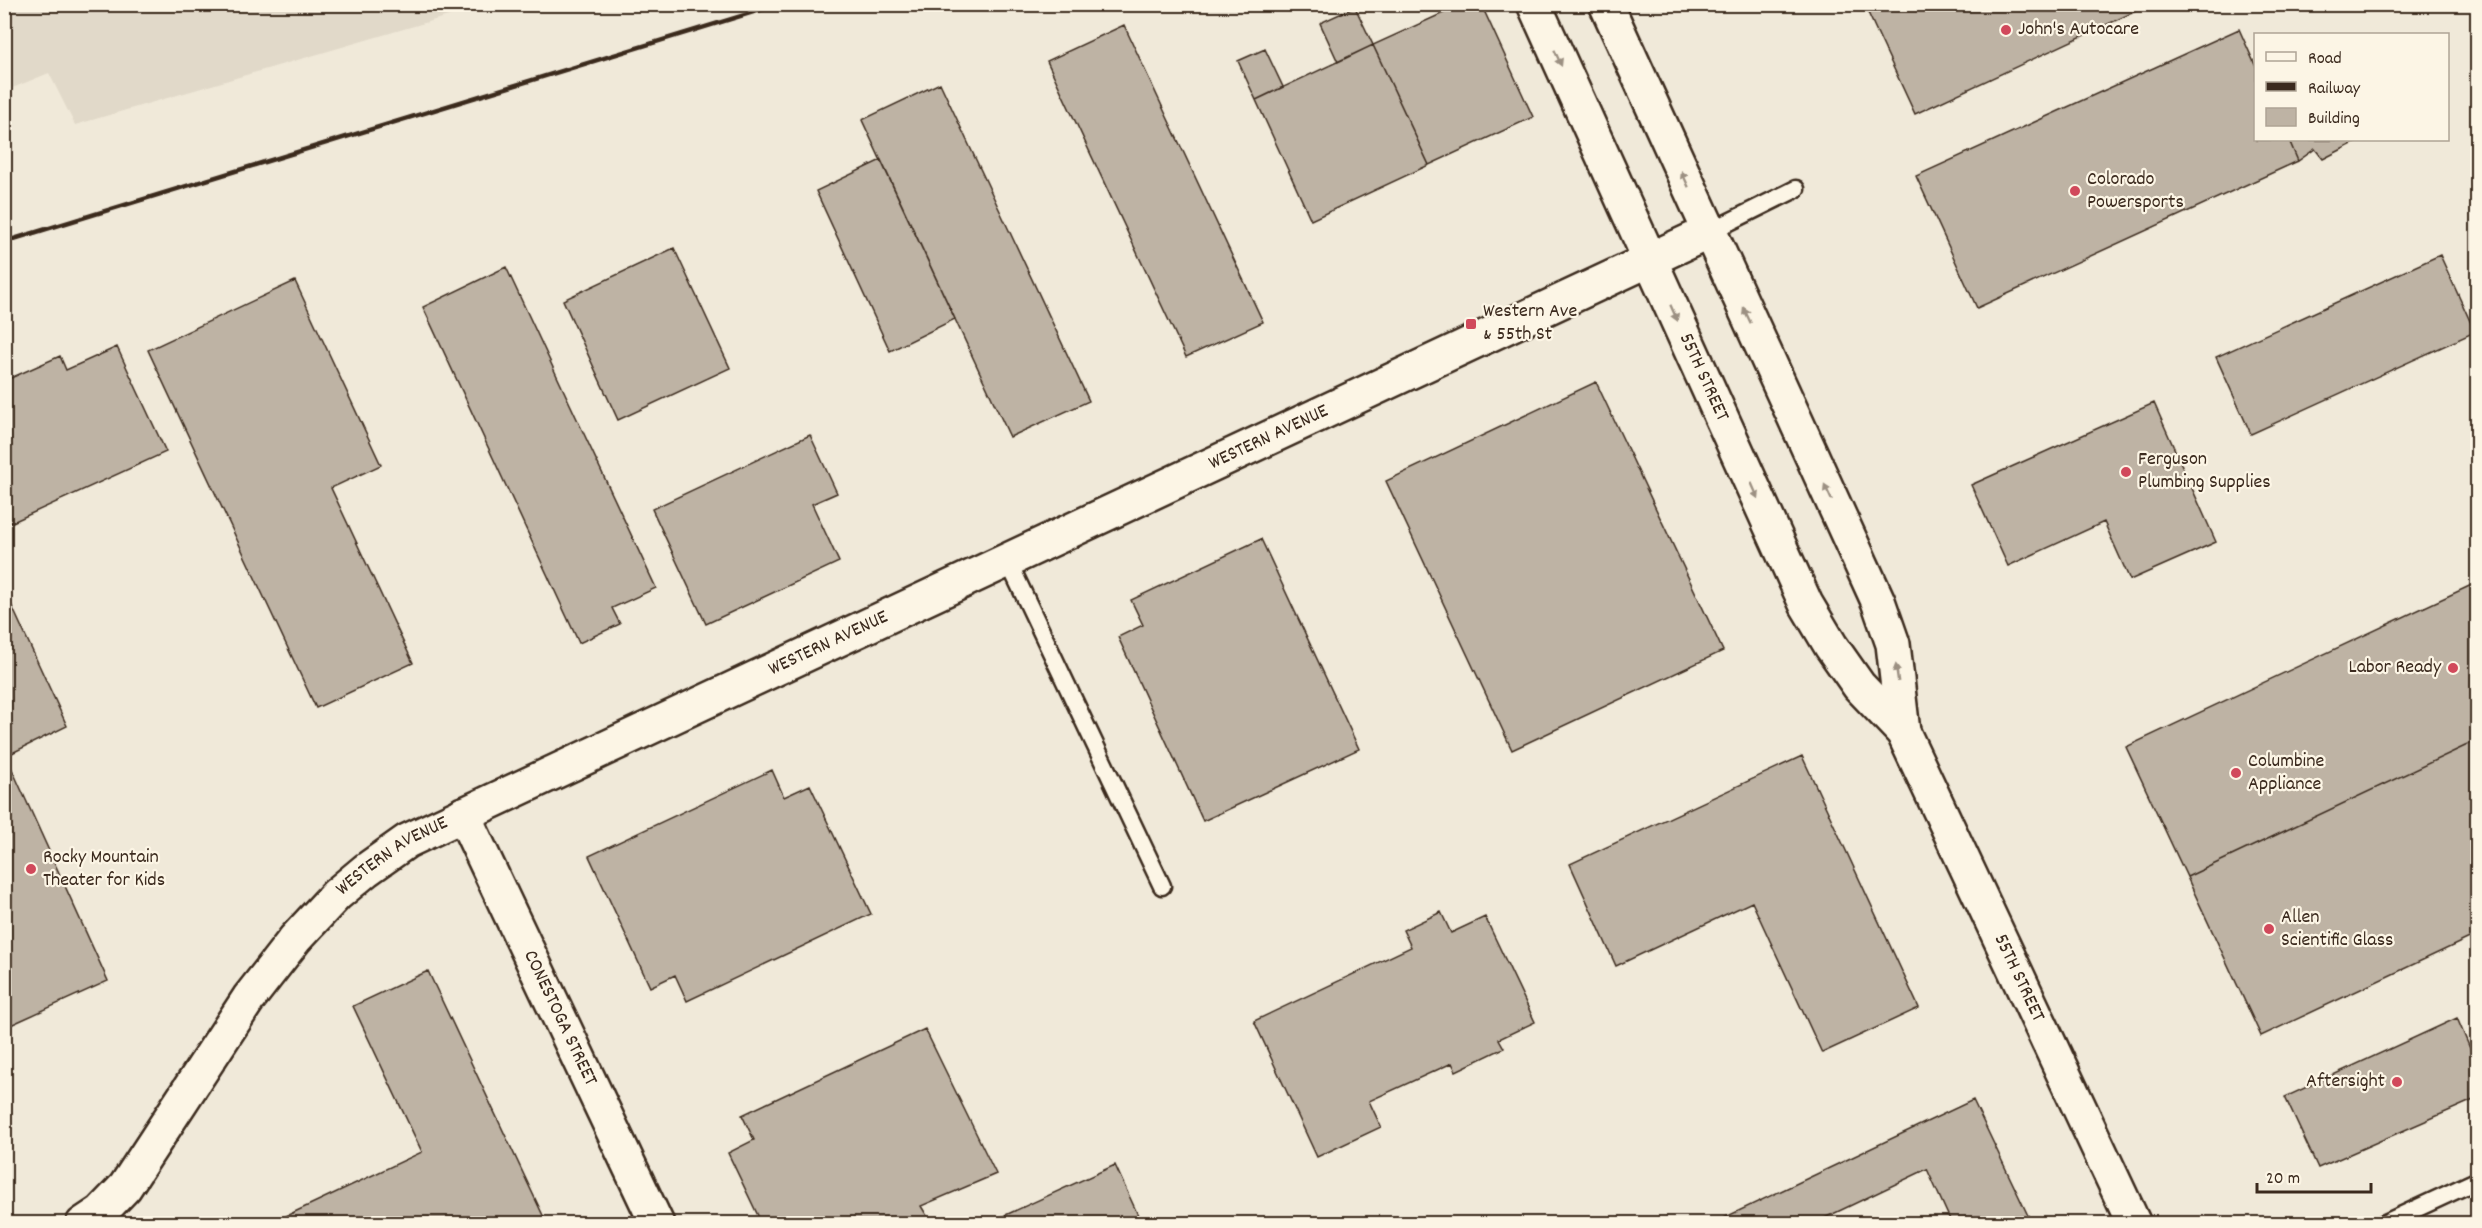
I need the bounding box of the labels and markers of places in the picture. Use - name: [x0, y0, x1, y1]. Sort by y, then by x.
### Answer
- place label: John's Autocare: [2018, 16, 2139, 44]
- marker: John's Autocare: [1999, 23, 2013, 37]
- place label: Colorado Powersports: [2087, 166, 2184, 217]
- marker: Colorado Powersports: [2068, 184, 2082, 198]
- place label: Western Ave & 55th St: [1483, 298, 1577, 349]
- marker: Western Ave & 55th St: [1464, 317, 1478, 331]
- place label: Ferguson Plumbing Supplies: [2138, 446, 2271, 497]
- marker: Ferguson Plumbing Supplies: [2119, 465, 2133, 479]
- place label: Labor Ready: [2348, 654, 2442, 682]
- marker: Labor Ready: [2446, 661, 2460, 675]
- place label: Columbine Appliance: [2248, 748, 2324, 799]
- marker: Columbine Appliance: [2229, 766, 2243, 780]
- place label: Rocky Mountain Theater for Kids: [43, 844, 165, 895]
- marker: Rocky Mountain Theater for Kids: [24, 862, 38, 876]
- place label: Allen Scientific Glass: [2281, 904, 2394, 955]
- marker: Allen Scientific Glass: [2262, 922, 2276, 936]
- place label: Aftersight: [2306, 1068, 2385, 1096]
- marker: Aftersight: [2390, 1075, 2404, 1089]

